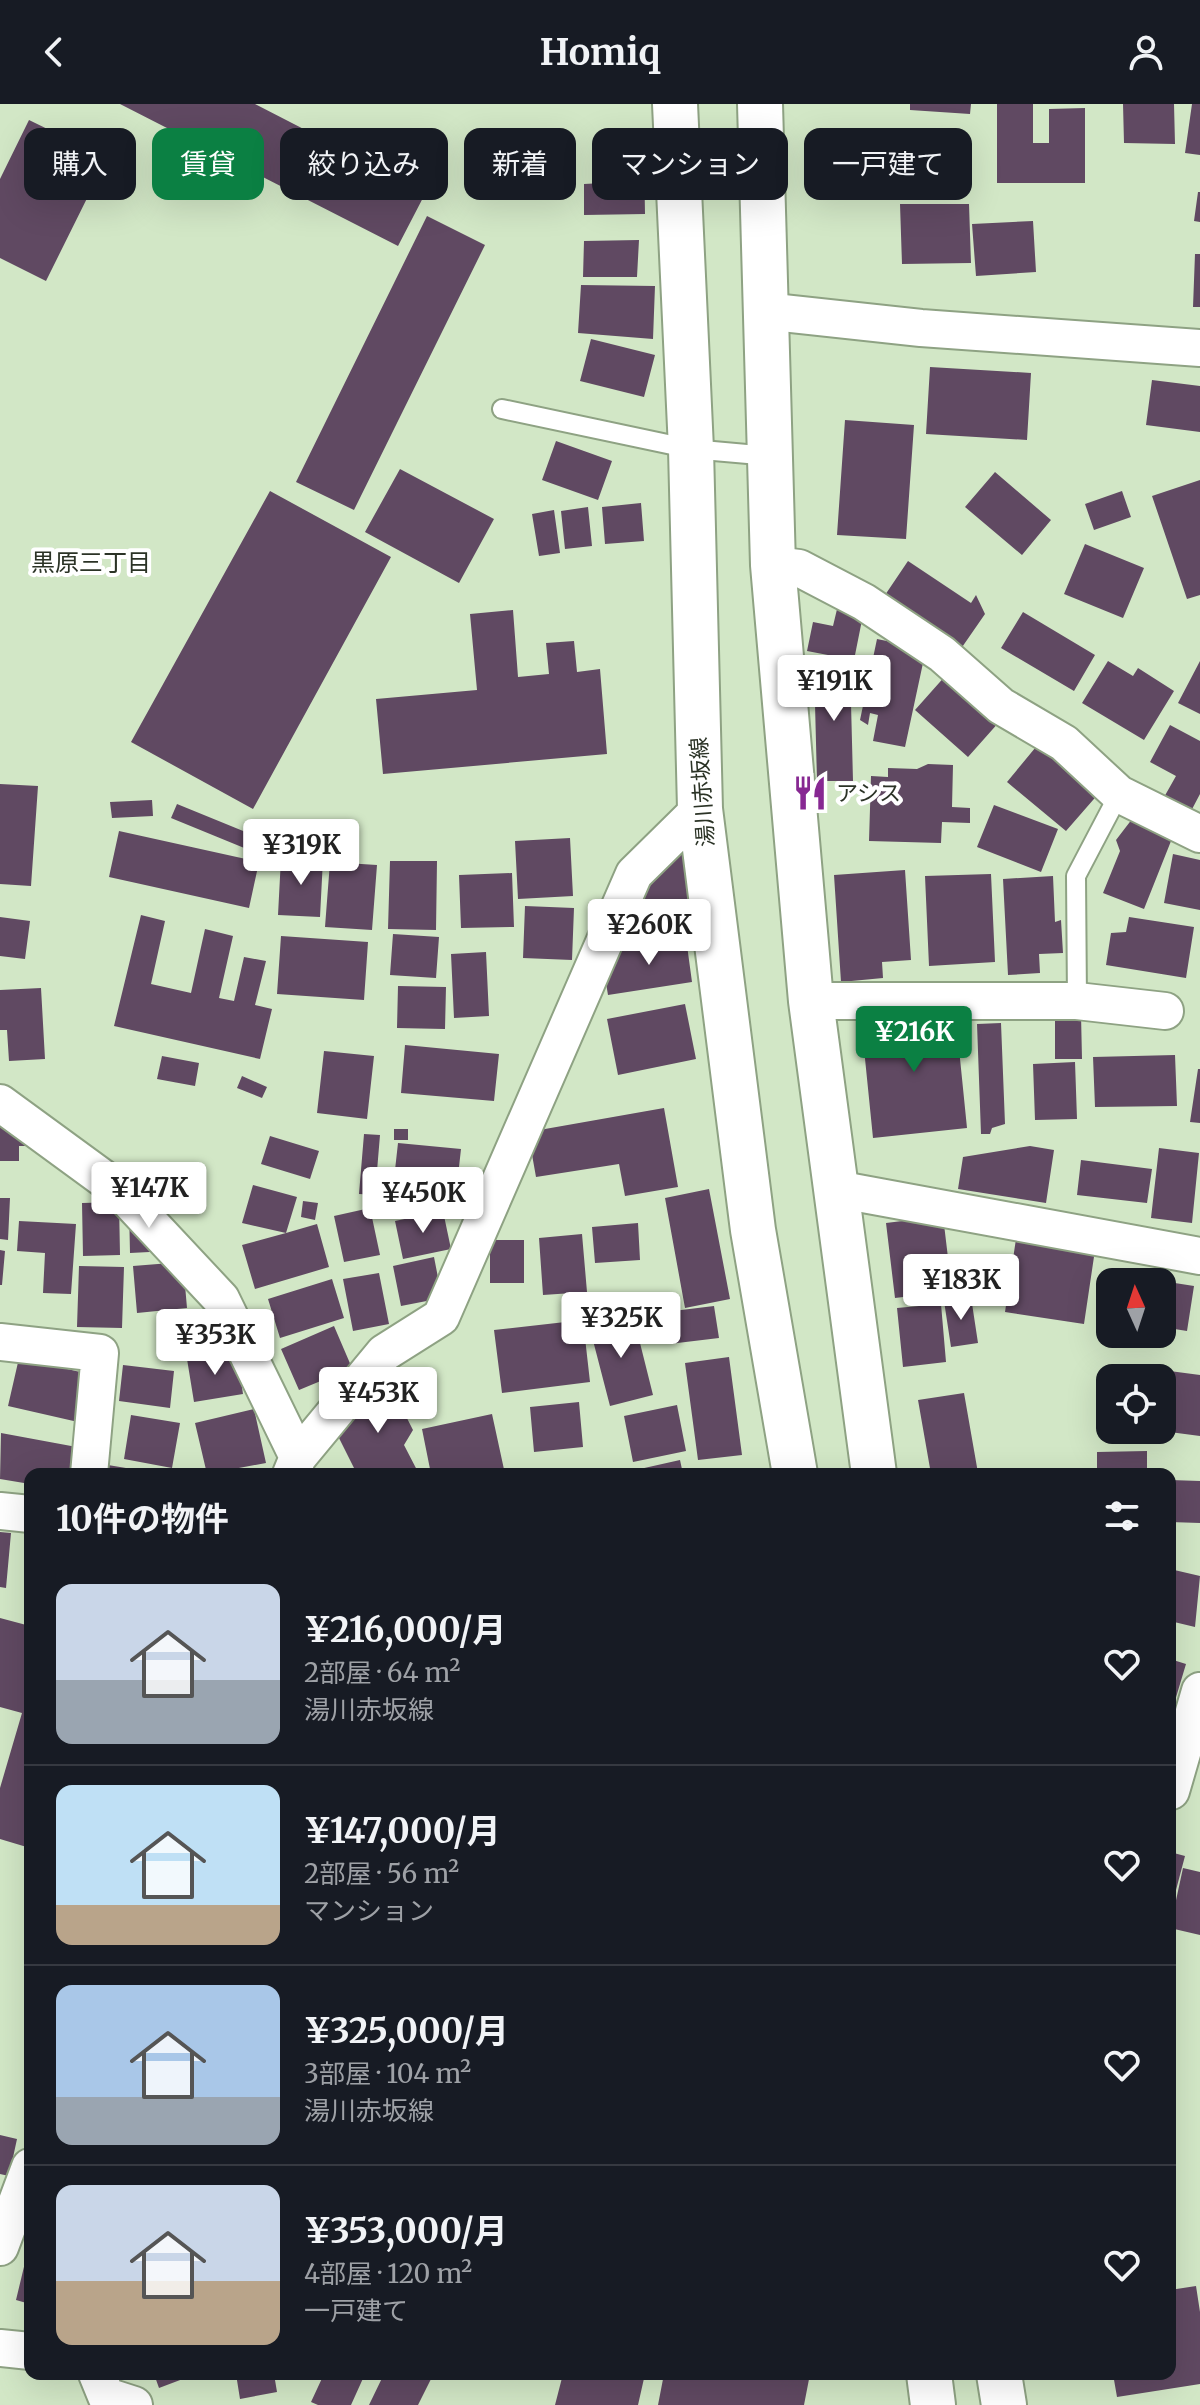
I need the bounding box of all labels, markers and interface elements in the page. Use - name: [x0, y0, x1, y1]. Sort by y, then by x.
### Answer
- icon: back: [32, 30, 76, 74]
- text: Homiq: [540, 30, 660, 75]
- icon: person: [1124, 30, 1168, 74]
- chip: 購入: [24, 128, 136, 200]
- chip: 賃貸: [152, 128, 264, 200]
- chip: 絞り込み: [280, 128, 448, 200]
- chip: 新着: [464, 128, 576, 200]
- chip: マンション: [592, 128, 788, 200]
- chip: 一戸建て: [804, 128, 972, 200]
- district label: 黒原三丁目: [31, 547, 151, 578]
- pin: ¥191K: [778, 655, 890, 723]
- text: ¥191K: [796, 664, 872, 697]
- street label: 湯川赤坂線: [684, 736, 720, 848]
- restaurant icon: アシス: [791, 774, 829, 812]
- place label: アシス: [836, 779, 901, 807]
- pin: ¥319K: [245, 819, 357, 887]
- text: ¥319K: [261, 828, 341, 861]
- pin: ¥260K: [593, 899, 705, 967]
- text: ¥260K: [606, 908, 692, 941]
- pin: ¥216K: [858, 1006, 970, 1074]
- text: ¥216K: [874, 1015, 954, 1048]
- pin: ¥147K: [93, 1162, 205, 1230]
- pin: ¥450K: [367, 1167, 479, 1235]
- text: ¥147K: [109, 1171, 189, 1204]
- text: ¥450K: [380, 1176, 466, 1209]
- pin: ¥183K: [905, 1254, 1017, 1322]
- text: ¥183K: [921, 1263, 1001, 1296]
- north arrow: [1096, 1268, 1176, 1348]
- map controls: [1096, 1268, 1176, 1444]
- pin: ¥325K: [565, 1292, 677, 1360]
- text: ¥325K: [579, 1301, 663, 1334]
- pin: ¥353K: [159, 1309, 271, 1377]
- text: ¥353K: [174, 1318, 256, 1351]
- button: locate: [1096, 1364, 1176, 1444]
- pin: ¥453K: [322, 1367, 434, 1435]
- text: ¥453K: [337, 1376, 419, 1409]
- icon: filters: [1100, 1494, 1144, 1538]
- text: 10件の物件: [56, 1498, 229, 1540]
- text: ¥216,000/月: [304, 1609, 506, 1651]
- icon: home: [120, 1616, 216, 1712]
- icon: heart: [1100, 1642, 1144, 1686]
- text: 2部屋 · 64 m²: [304, 1656, 460, 1689]
- text: 湯川赤坂線: [304, 1693, 434, 1726]
- text: ¥147,000/月: [304, 1810, 501, 1852]
- icon: home: [120, 1817, 216, 1913]
- icon: heart: [1100, 1843, 1144, 1887]
- text: 2部屋 · 56 m²: [304, 1857, 459, 1890]
- text: マンション: [304, 1894, 434, 1927]
- text: ¥325,000/月: [304, 2010, 509, 2052]
- icon: home: [120, 2017, 216, 2113]
- icon: heart: [1100, 2043, 1144, 2087]
- text: 3部屋 · 104 m²: [304, 2057, 471, 2090]
- text: 湯川赤坂線: [304, 2094, 434, 2127]
- text: ¥353,000/月: [304, 2210, 508, 2252]
- icon: home: [120, 2217, 216, 2313]
- icon: heart: [1100, 2243, 1144, 2287]
- text: 4部屋 · 120 m²: [304, 2257, 472, 2290]
- text: 一戸建て: [304, 2294, 408, 2327]

